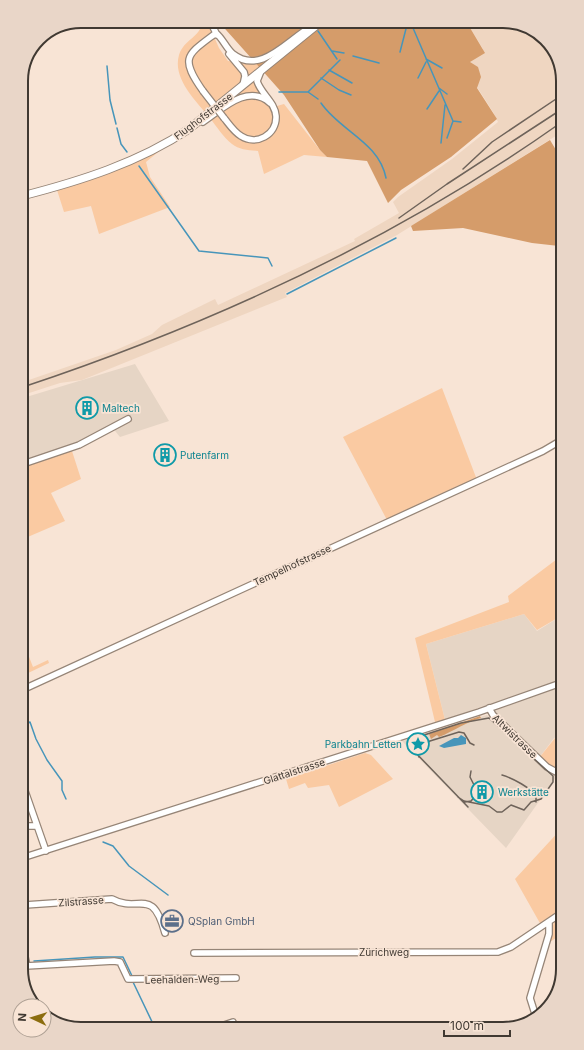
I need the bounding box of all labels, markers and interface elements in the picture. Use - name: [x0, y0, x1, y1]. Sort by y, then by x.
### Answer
- street label: Flughofstrasse: [171, 90, 235, 142]
- building icon: Maltech: [74, 395, 100, 421]
- place label: Maltech: [102, 402, 140, 414]
- building icon: Putenfarm: [152, 442, 178, 468]
- place label: Putenfarm: [180, 449, 229, 461]
- street label: Tempelhofstrasse: [251, 542, 333, 588]
- street label: Altwistrasse: [490, 712, 540, 761]
- place icon: Parkbahn Letten: [405, 731, 431, 757]
- place label: Parkbahn Letten: [325, 738, 402, 750]
- street label: Glattalstrasse: [262, 755, 327, 787]
- building icon: Werkstätte: [469, 779, 495, 805]
- place label: Werkstätte: [498, 786, 549, 798]
- street label: Zilstrasse: [58, 893, 104, 909]
- office icon: QSplan GmbH: [159, 908, 185, 934]
- place label: QSplan GmbH: [188, 915, 255, 927]
- street label: Zürichweg: [359, 946, 409, 958]
- street label: Leehalden-Weg: [145, 972, 219, 986]
- north arrow: [12, 998, 52, 1038]
- scale bar: [444, 1012, 510, 1038]
- text: N: [15, 1013, 29, 1022]
- text: 100 m: [450, 1018, 484, 1033]

